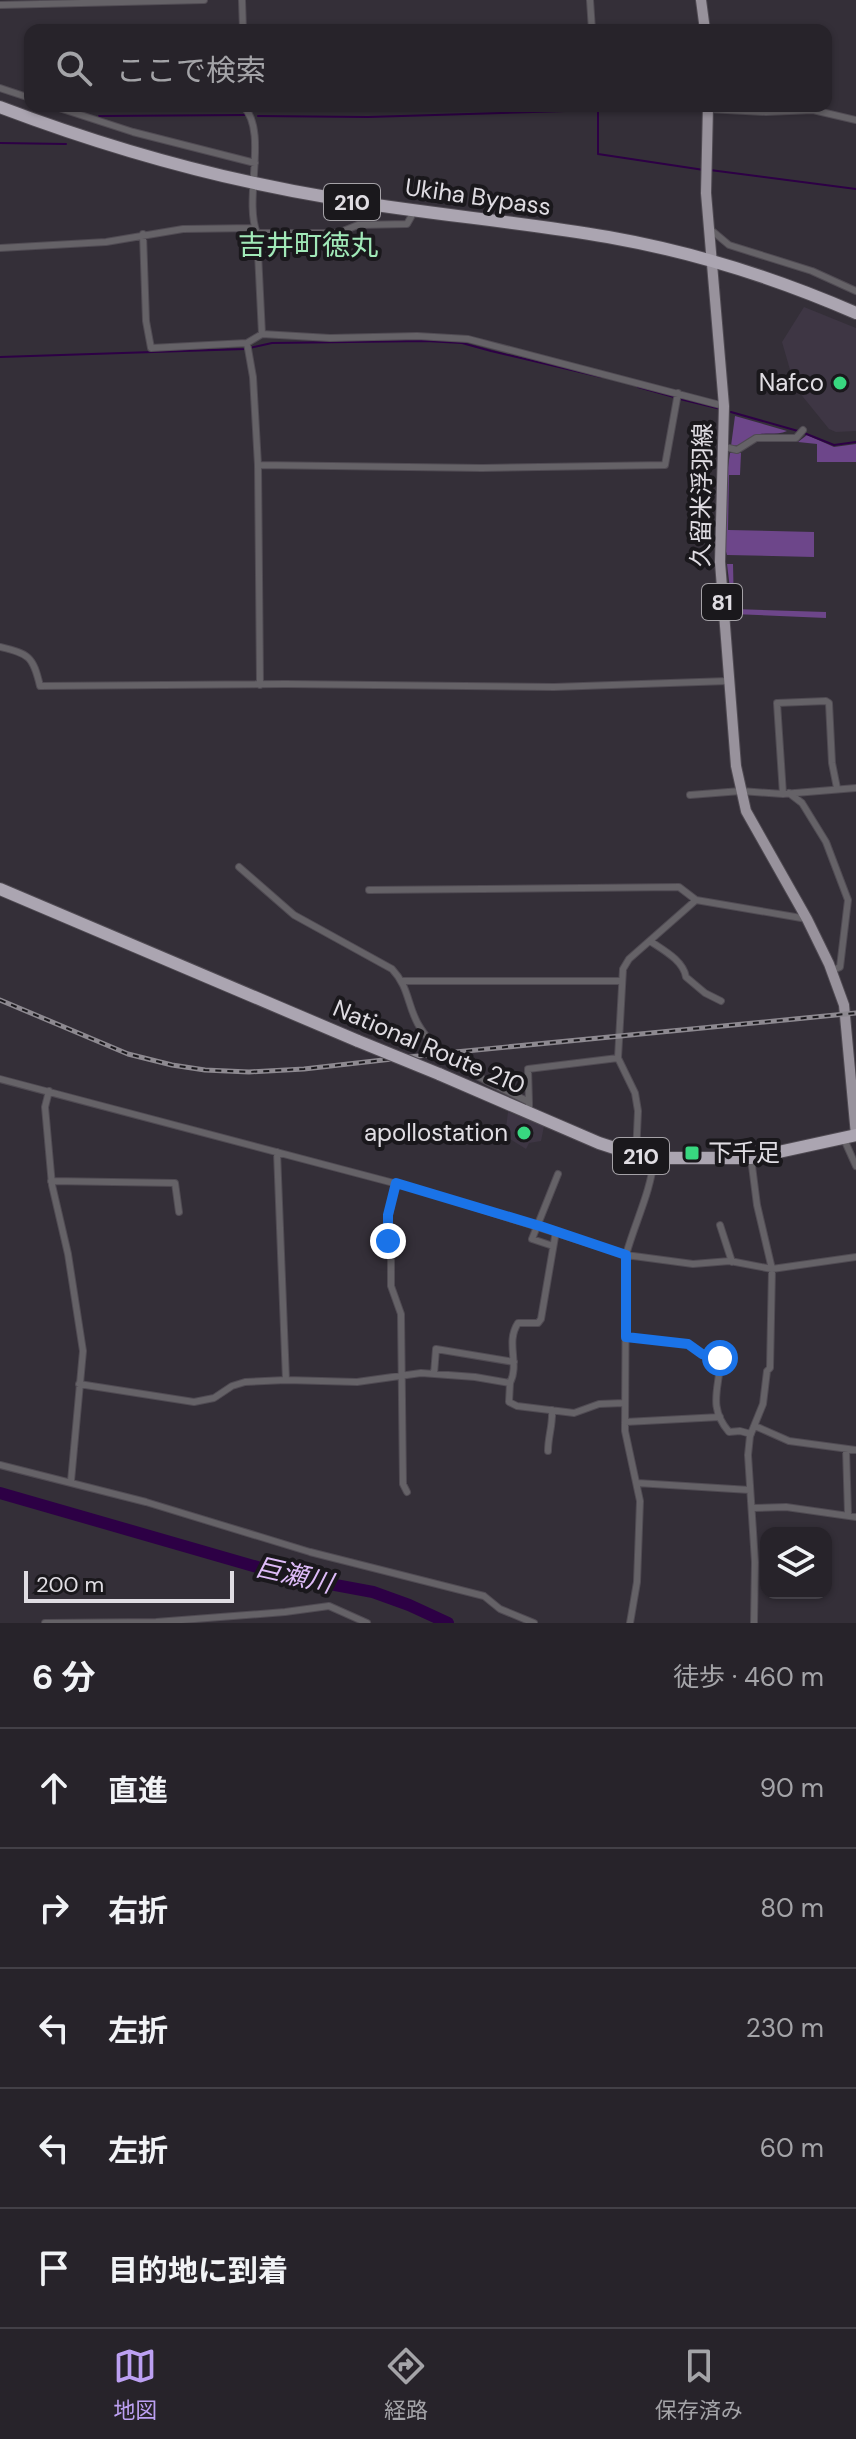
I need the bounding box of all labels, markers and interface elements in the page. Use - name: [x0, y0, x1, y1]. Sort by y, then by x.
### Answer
- search box: [24, 24, 832, 112]
- icon: search: [52, 46, 96, 90]
- text: ここで検索: [116, 51, 266, 90]
- street label: Ukiha Bypass: [403, 171, 553, 222]
- road number: 210: [324, 184, 380, 220]
- district label: 吉井町徳丸: [238, 227, 378, 264]
- place label: Nafco: [759, 367, 824, 398]
- marker: Nafco: [831, 374, 849, 392]
- street label: 久留米浮羽線: [685, 423, 718, 567]
- road number: 81: [702, 584, 742, 620]
- street label: National Route 210: [329, 992, 530, 1101]
- place label: apollostation: [364, 1117, 508, 1148]
- marker: apollostation: [515, 1124, 533, 1142]
- place label: 下千足: [708, 1137, 780, 1168]
- road number: 210: [613, 1138, 669, 1174]
- marker: 下千足: [683, 1144, 701, 1162]
- route end: [370, 1223, 406, 1259]
- route start: [702, 1340, 738, 1376]
- map controls: [760, 1527, 832, 1599]
- button: layers: [760, 1527, 832, 1599]
- water label: 巨瀬川: [252, 1550, 339, 1601]
- scale bar: [24, 1567, 234, 1603]
- text: 200 m: [36, 1570, 104, 1599]
- text: 6 分: [32, 1655, 96, 1700]
- text: 徒歩 · 460 m: [673, 1660, 824, 1694]
- icon: ahead: [32, 1766, 76, 1810]
- text: 直進: [108, 1771, 168, 1810]
- text: 90 m: [760, 1771, 824, 1805]
- icon: right: [32, 1886, 76, 1930]
- text: 右折: [108, 1891, 168, 1930]
- text: 80 m: [760, 1891, 824, 1925]
- icon: left: [32, 2006, 76, 2050]
- text: 左折: [108, 2011, 168, 2050]
- text: 230 m: [746, 2011, 824, 2045]
- icon: left: [32, 2126, 76, 2170]
- text: 左折: [108, 2131, 168, 2170]
- text: 60 m: [760, 2131, 824, 2165]
- icon: arrive: [32, 2246, 76, 2290]
- text: 目的地に到着: [108, 2251, 288, 2290]
- tab: 地図: [113, 2344, 157, 2425]
- tab: 経路: [384, 2344, 428, 2425]
- tab: 保存済み: [655, 2344, 743, 2425]

